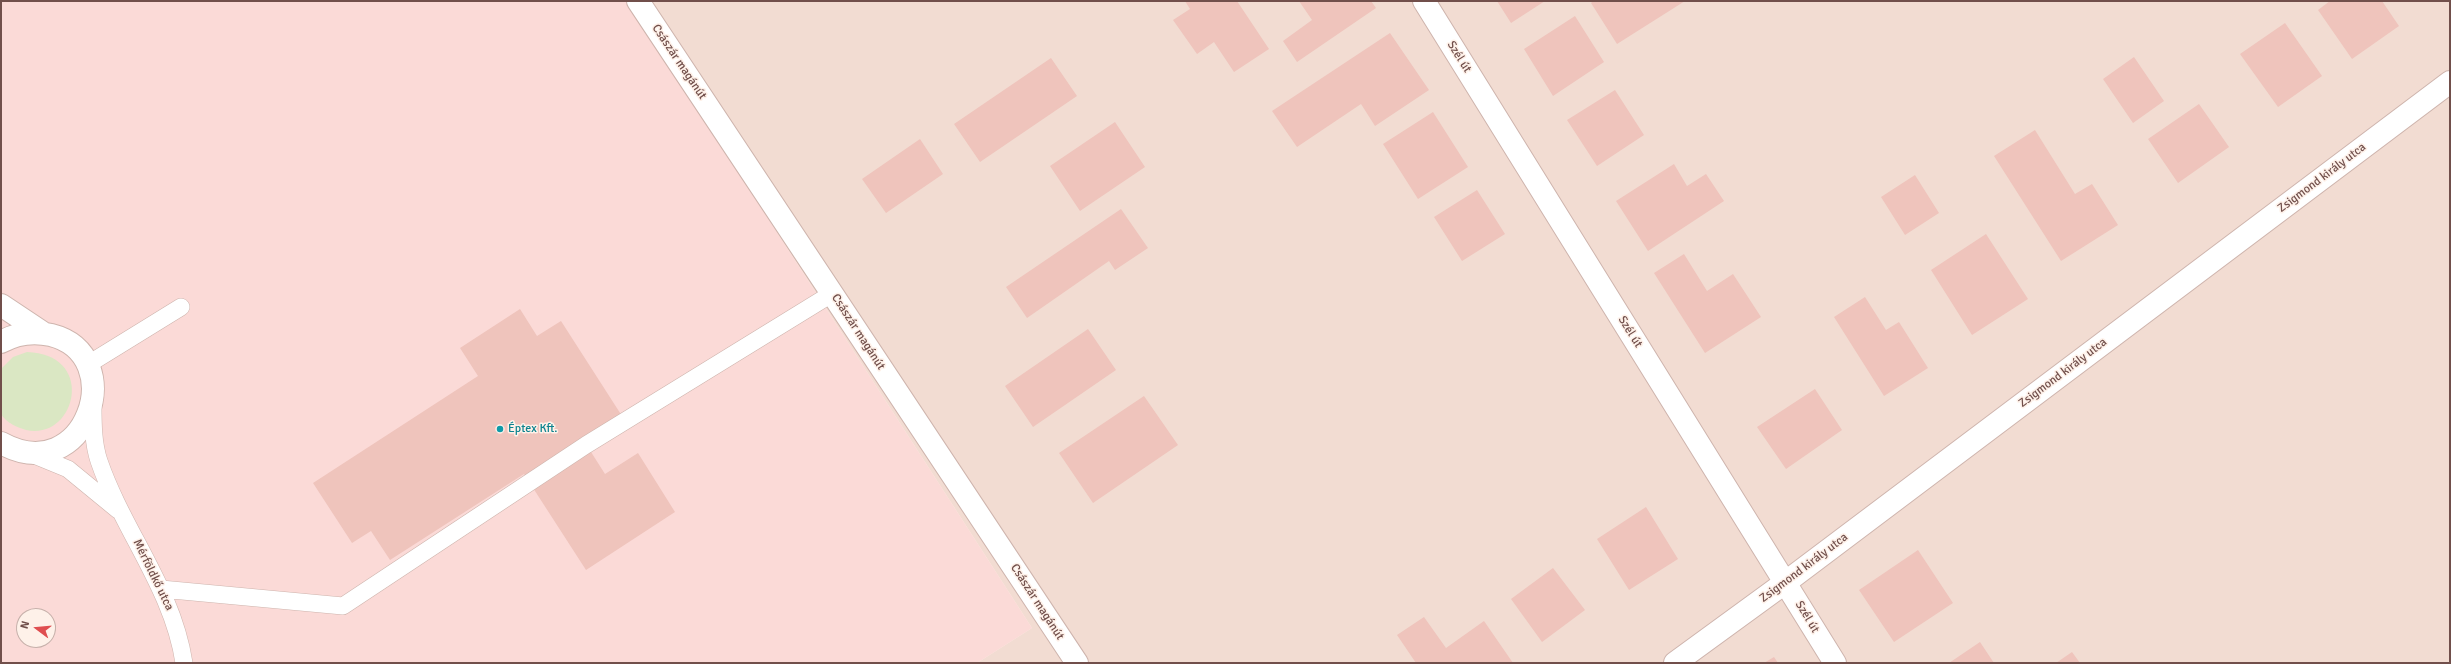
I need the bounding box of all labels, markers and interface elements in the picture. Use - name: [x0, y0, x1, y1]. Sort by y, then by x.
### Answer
- street label: Császár magánút: [649, 22, 709, 102]
- street label: Szél út: [1444, 38, 1474, 76]
- street label: Zsigmond király utca: [2275, 140, 2369, 216]
- street label: Császár magánút: [828, 291, 888, 373]
- street label: Szél út: [1615, 313, 1645, 351]
- street label: Zsigmond király utca: [2016, 335, 2110, 411]
- place label: Éptex Kft.: [508, 422, 557, 436]
- marker: Éptex Kft.: [495, 424, 505, 434]
- street label: Zsigmond király utca: [1757, 530, 1851, 606]
- street label: Mérföldkő utca: [130, 537, 176, 613]
- street label: Császár magánút: [1007, 561, 1067, 643]
- street label: Szél út: [1792, 598, 1822, 636]
- north arrow: [16, 608, 56, 648]
- text: N: [18, 619, 32, 630]

